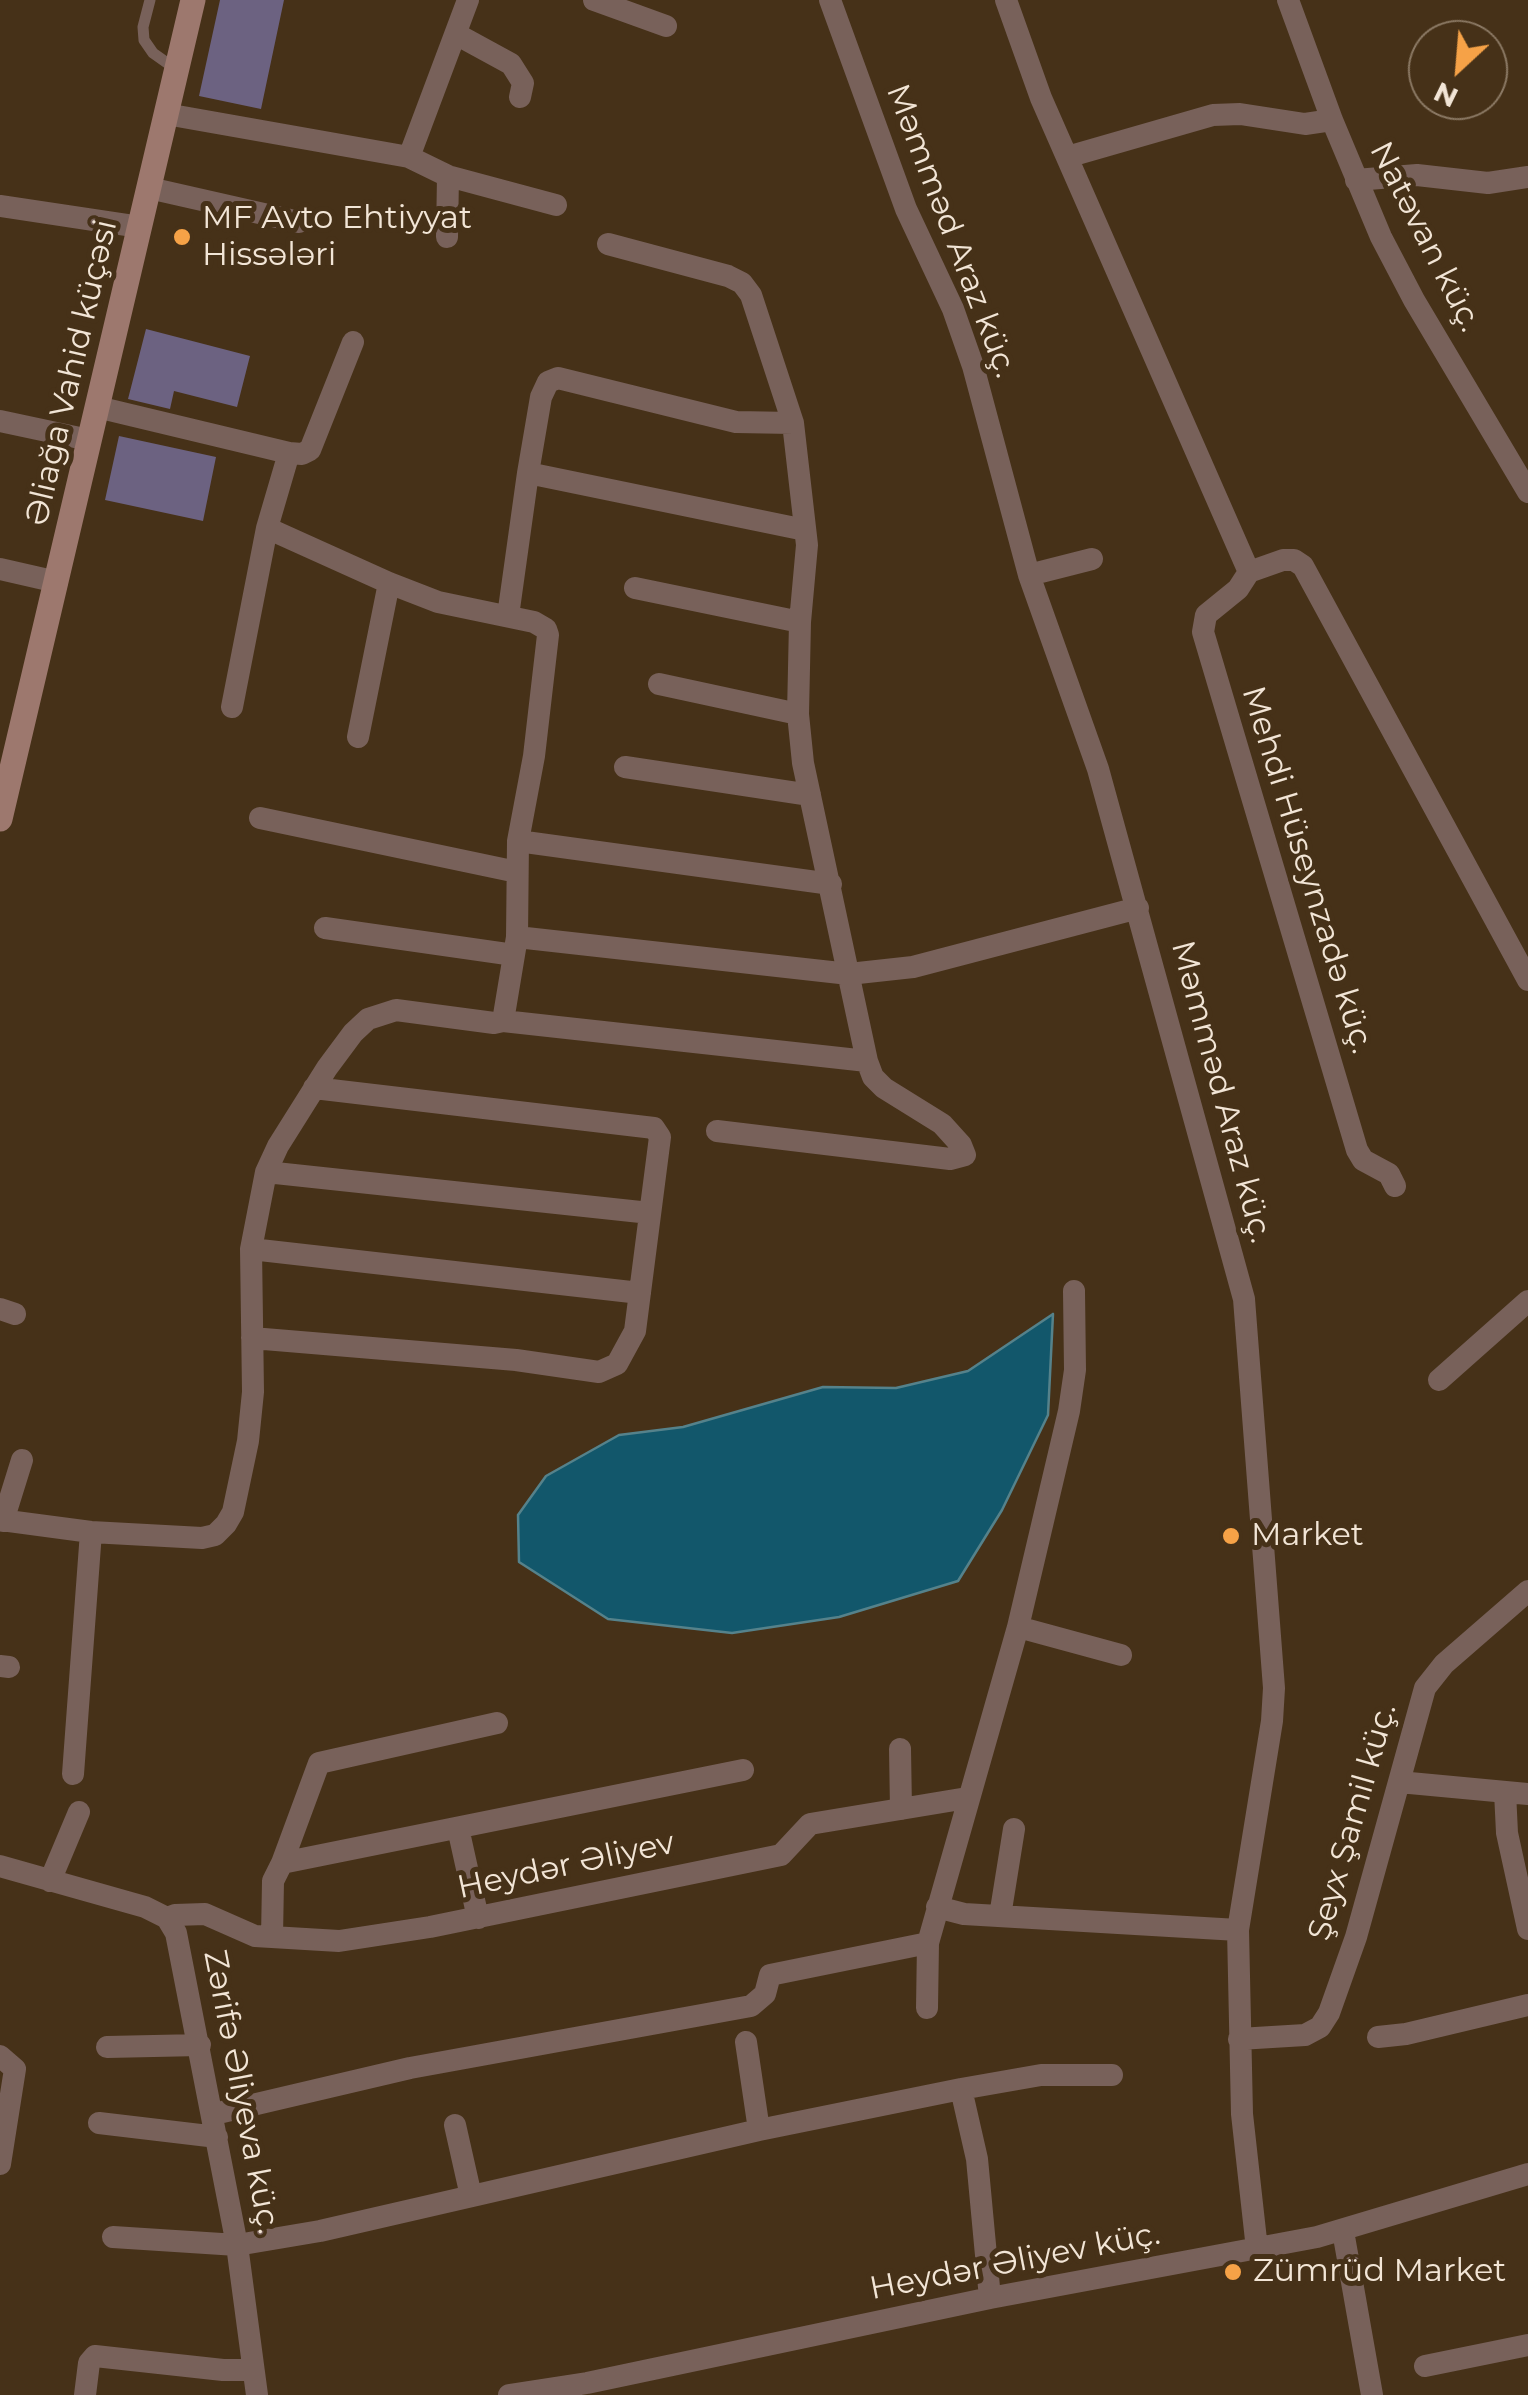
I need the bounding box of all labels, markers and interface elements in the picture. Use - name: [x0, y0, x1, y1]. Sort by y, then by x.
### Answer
- north arrow: [1408, 20, 1508, 120]
- text: N: [1428, 75, 1463, 115]
- street label: Məmməd Araz küç.: [877, 79, 1025, 383]
- street label: Natəvan küç.: [1361, 136, 1489, 338]
- place label: MF Avto Ehtiyyat Hissələri: [202, 200, 472, 275]
- street label: Əliağa Vahid küçəsi: [18, 216, 126, 530]
- marker: MF Avto Ehtiyyat Hissələri: [171, 226, 193, 248]
- street label: Mehdi Hüseynzadə küç.: [1233, 682, 1381, 1058]
- street label: Məmməd Araz küç.: [1162, 937, 1280, 1247]
- place label: Market: [1251, 1517, 1364, 1555]
- marker: Market: [1220, 1525, 1242, 1547]
- street label: Şeyx Şamil küç.: [1301, 1699, 1405, 1945]
- street label: Heydər Əliyev: [454, 1824, 678, 1908]
- street label: Zərifə Əliyeva küç.: [195, 1947, 287, 2237]
- street label: Heydər Əliyev küç.: [867, 2215, 1163, 2309]
- place label: Zümrüd Market: [1253, 2253, 1506, 2291]
- marker: Zümrüd Market: [1222, 2261, 1244, 2283]

